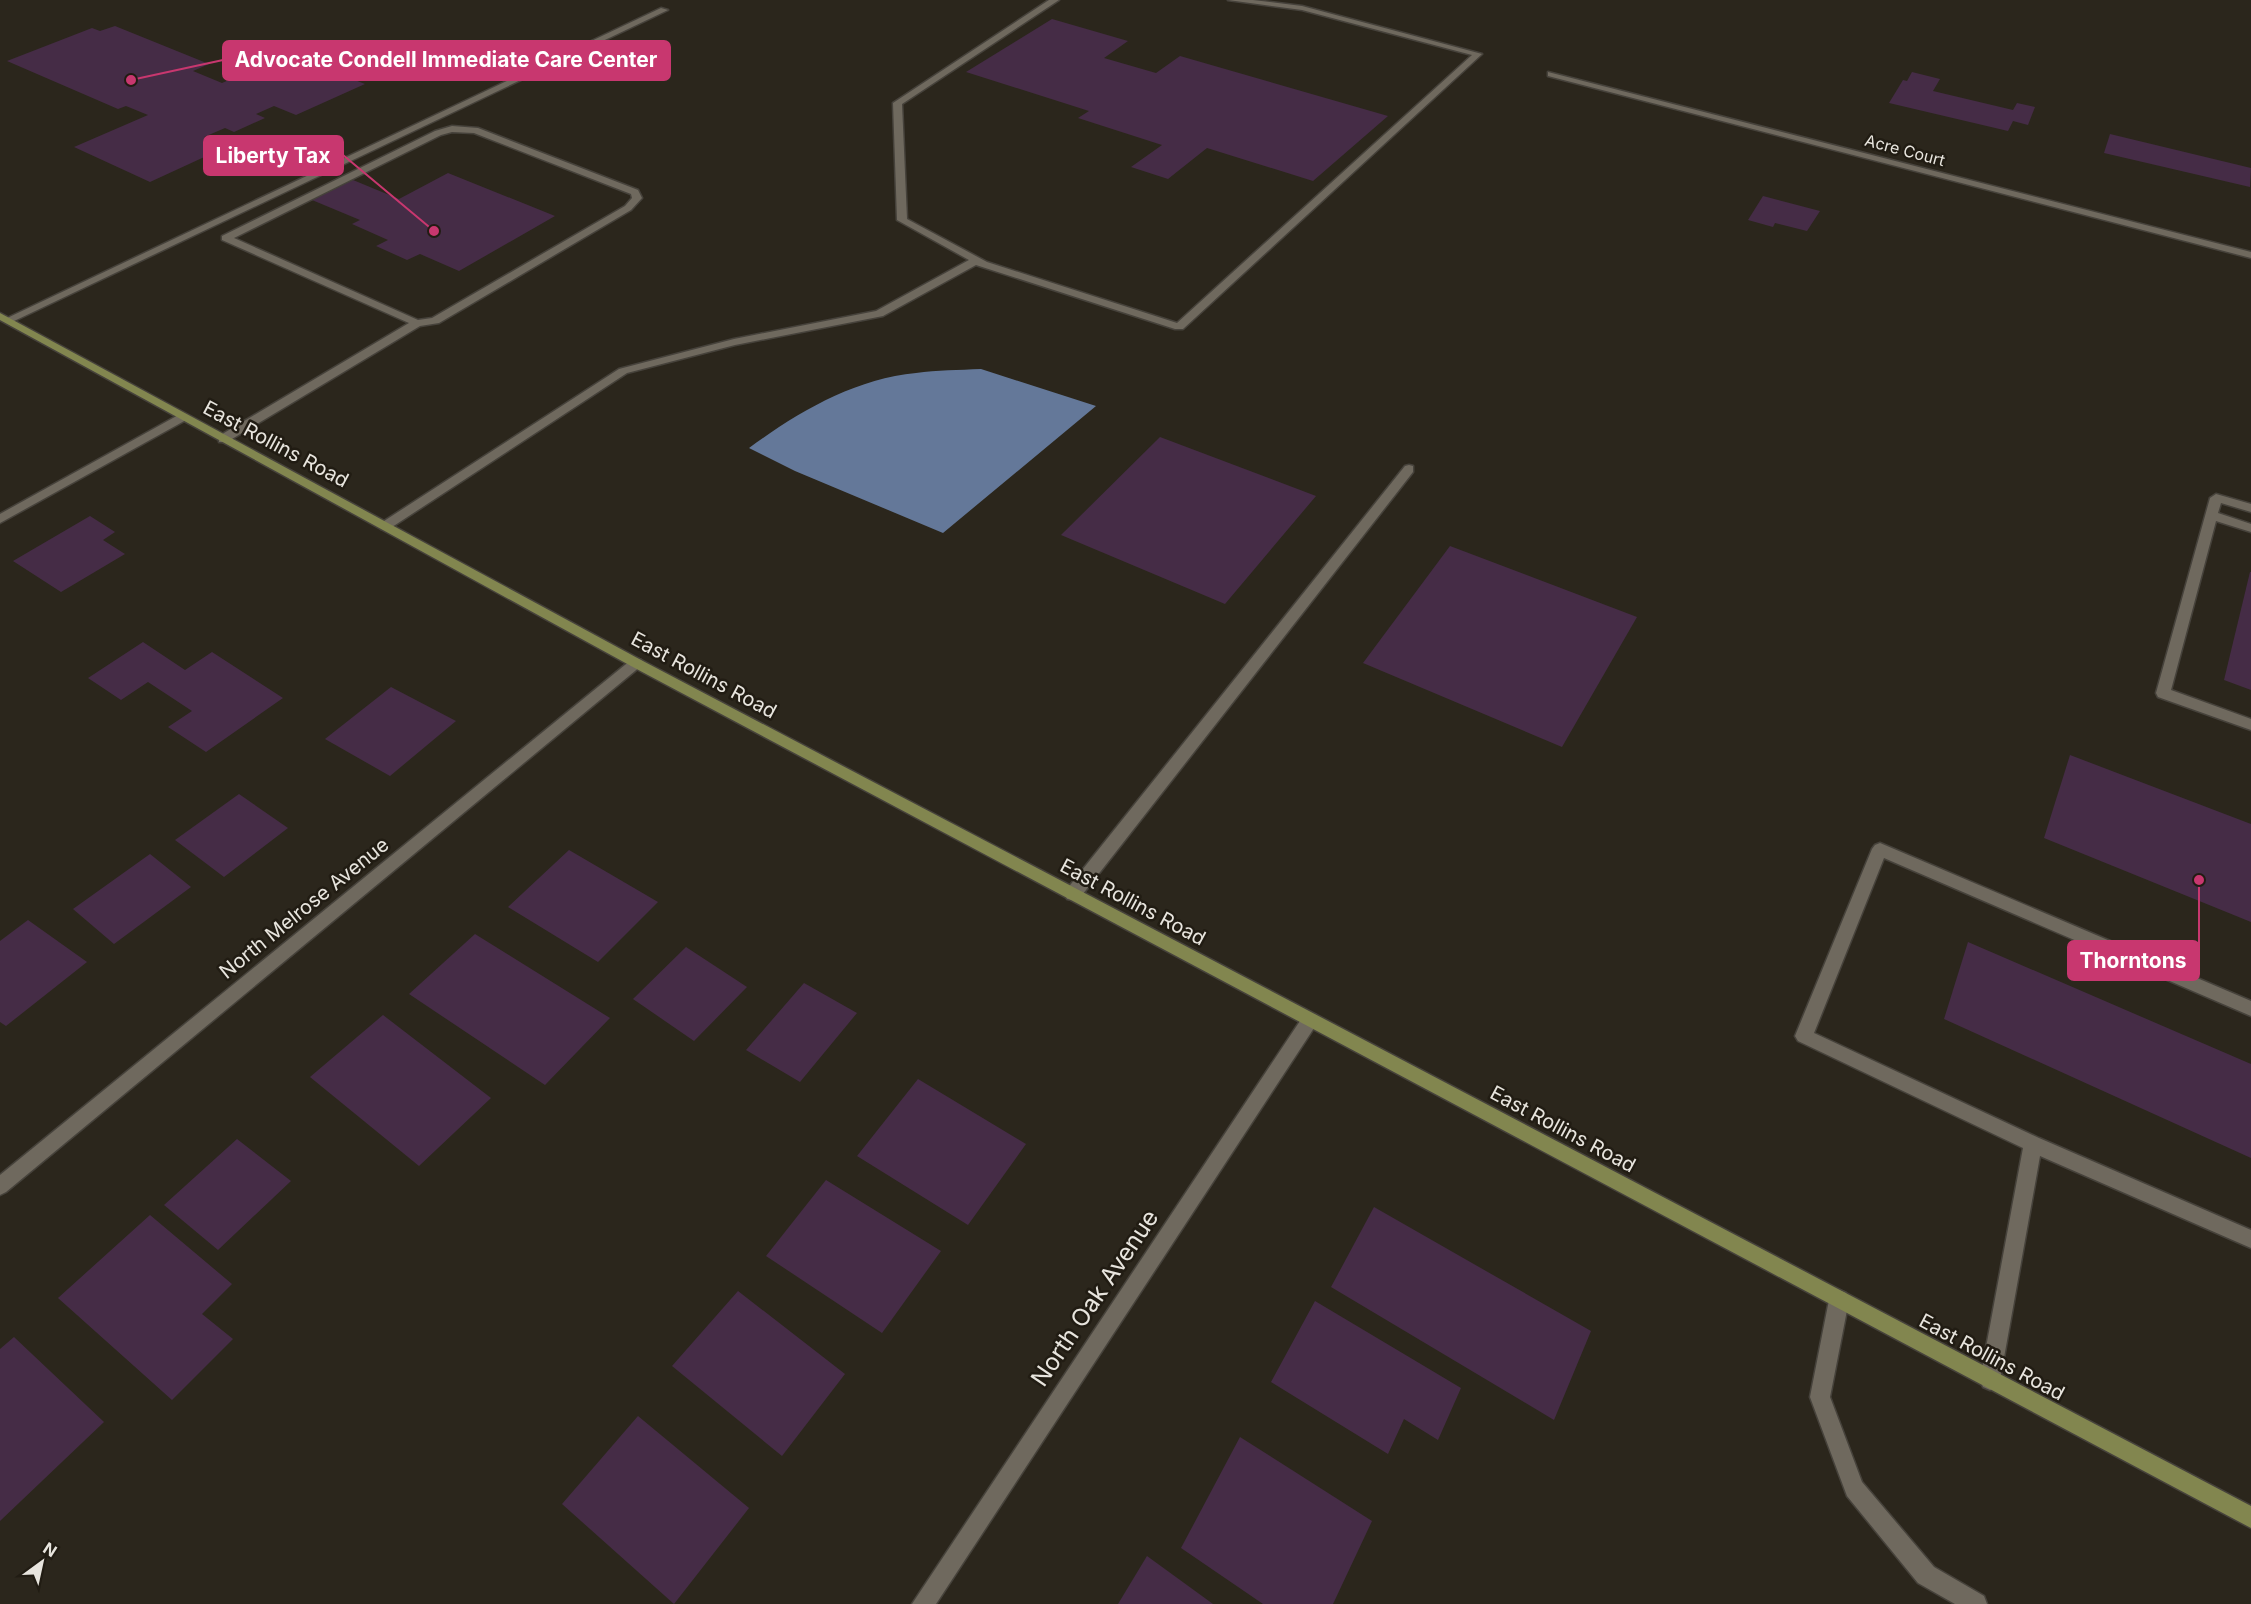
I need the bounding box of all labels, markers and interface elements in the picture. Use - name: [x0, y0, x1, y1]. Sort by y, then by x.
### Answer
- callout: Advocate Condell Immediate Care Center: [223, 41, 670, 80]
- text: Advocate Condell Immediate Care Center: [235, 47, 658, 72]
- street label: Acre Court: [1863, 130, 1947, 170]
- callout: Liberty Tax: [204, 136, 343, 175]
- text: Liberty Tax: [216, 143, 330, 168]
- street label: East Rollins Road: [199, 396, 353, 492]
- street label: East Rollins Road: [627, 627, 781, 723]
- street label: North Melrose Avenue: [215, 832, 393, 984]
- street label: East Rollins Road: [1056, 854, 1210, 950]
- callout: Thorntons: [2068, 941, 2199, 980]
- text: Thorntons: [2080, 948, 2186, 973]
- street label: East Rollins Road: [1486, 1081, 1640, 1177]
- street label: North Oak Avenue: [1025, 1204, 1164, 1392]
- street label: East Rollins Road: [1915, 1309, 2069, 1405]
- north arrow: [12, 1532, 72, 1592]
- text: N: [40, 1538, 61, 1561]

